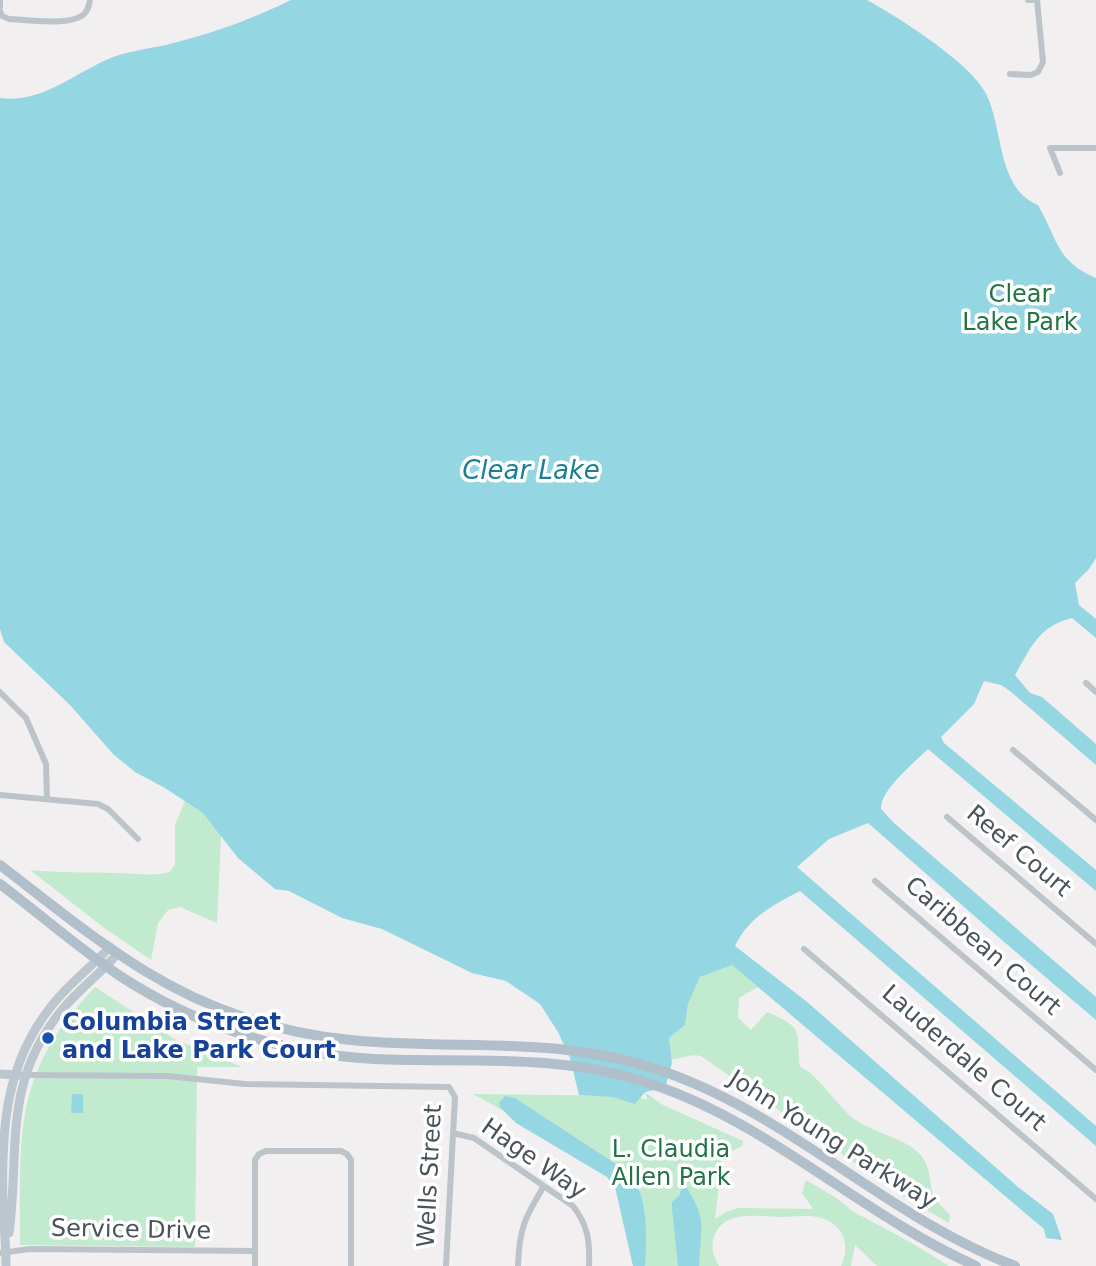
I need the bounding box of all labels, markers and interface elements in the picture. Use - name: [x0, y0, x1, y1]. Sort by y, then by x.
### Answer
- park label: Clear Lake Park: [962, 282, 1078, 338]
- water label: Clear Lake: [462, 456, 600, 488]
- street label: Reef Court: [960, 800, 1076, 904]
- street label: Caribbean Court: [898, 872, 1066, 1022]
- street label: Lauderdale Court: [875, 980, 1051, 1138]
- place label: Columbia Street and Lake Park Court: [62, 1010, 336, 1066]
- marker: Columbia Street and Lake Park Court: [40, 1030, 56, 1046]
- street label: John Young Parkway: [723, 1065, 941, 1217]
- street label: Wells Street: [413, 1104, 449, 1248]
- street label: Hage Way: [475, 1113, 591, 1207]
- park label: L. Claudia Allen Park: [611, 1137, 731, 1193]
- street label: Service Drive: [51, 1215, 211, 1247]

